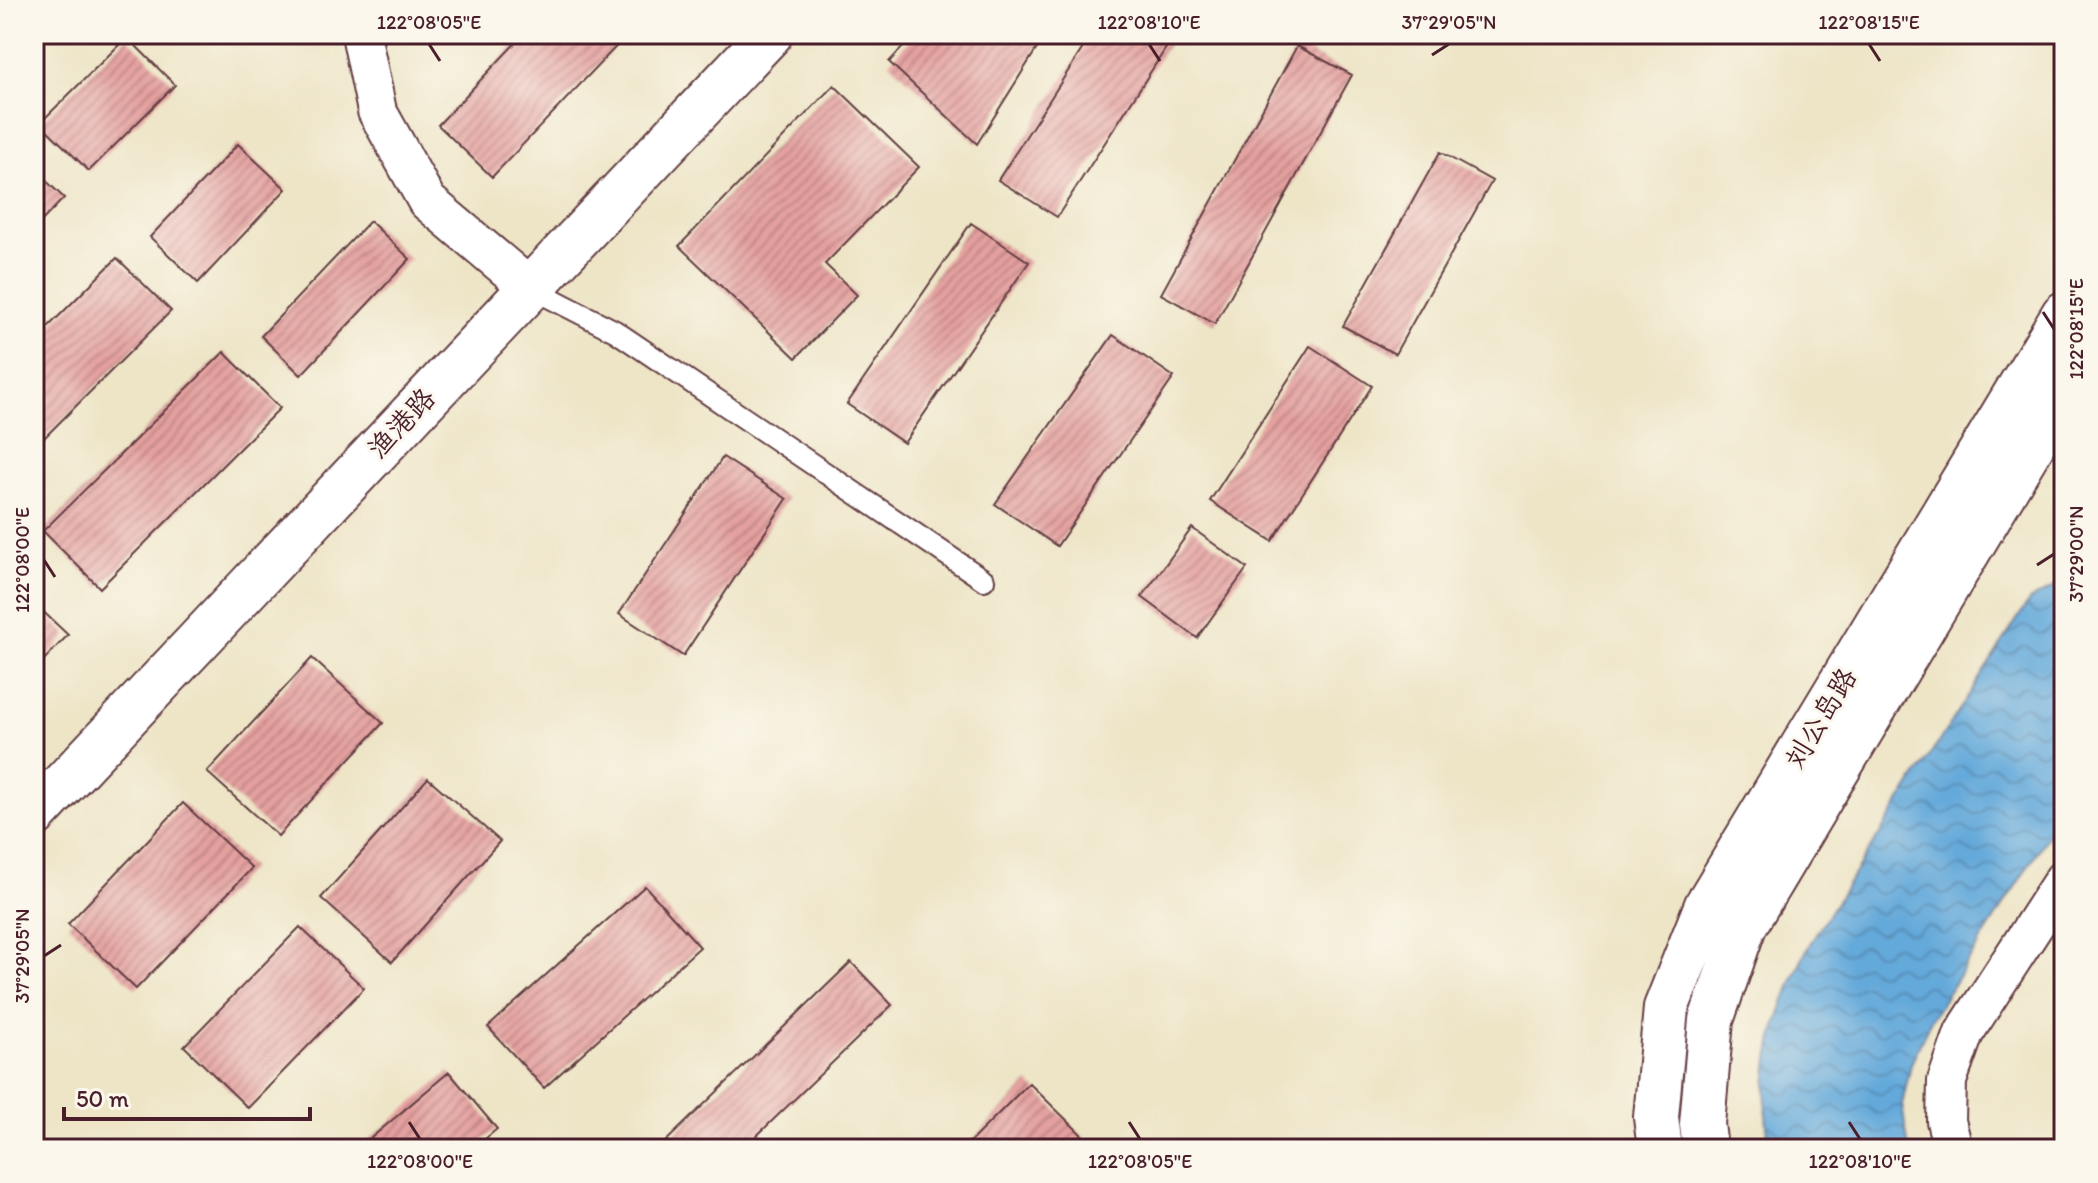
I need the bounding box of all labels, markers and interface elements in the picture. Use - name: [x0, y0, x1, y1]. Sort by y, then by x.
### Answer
- text: 122°08'05"E: [377, 10, 481, 34]
- text: 122°08'10"E: [1097, 10, 1201, 34]
- text: 37°29'05"N: [1401, 10, 1497, 34]
- text: 122°08'15"E: [1818, 10, 1920, 34]
- text: 122°08'15"E: [2064, 278, 2088, 380]
- street label: 渔港路: [360, 381, 442, 465]
- text: 37°29'00"N: [2064, 506, 2088, 602]
- text: 122°08'00"E: [10, 507, 34, 613]
- street label: 刘公岛路: [1777, 661, 1863, 775]
- text: 37°29'05"N: [10, 908, 34, 1004]
- scale bar: [64, 1071, 310, 1121]
- text: 50 m: [76, 1084, 129, 1113]
- text: 122°08'00"E: [367, 1149, 473, 1173]
- text: 122°08'05"E: [1088, 1149, 1192, 1173]
- text: 122°08'10"E: [1808, 1149, 1912, 1173]

